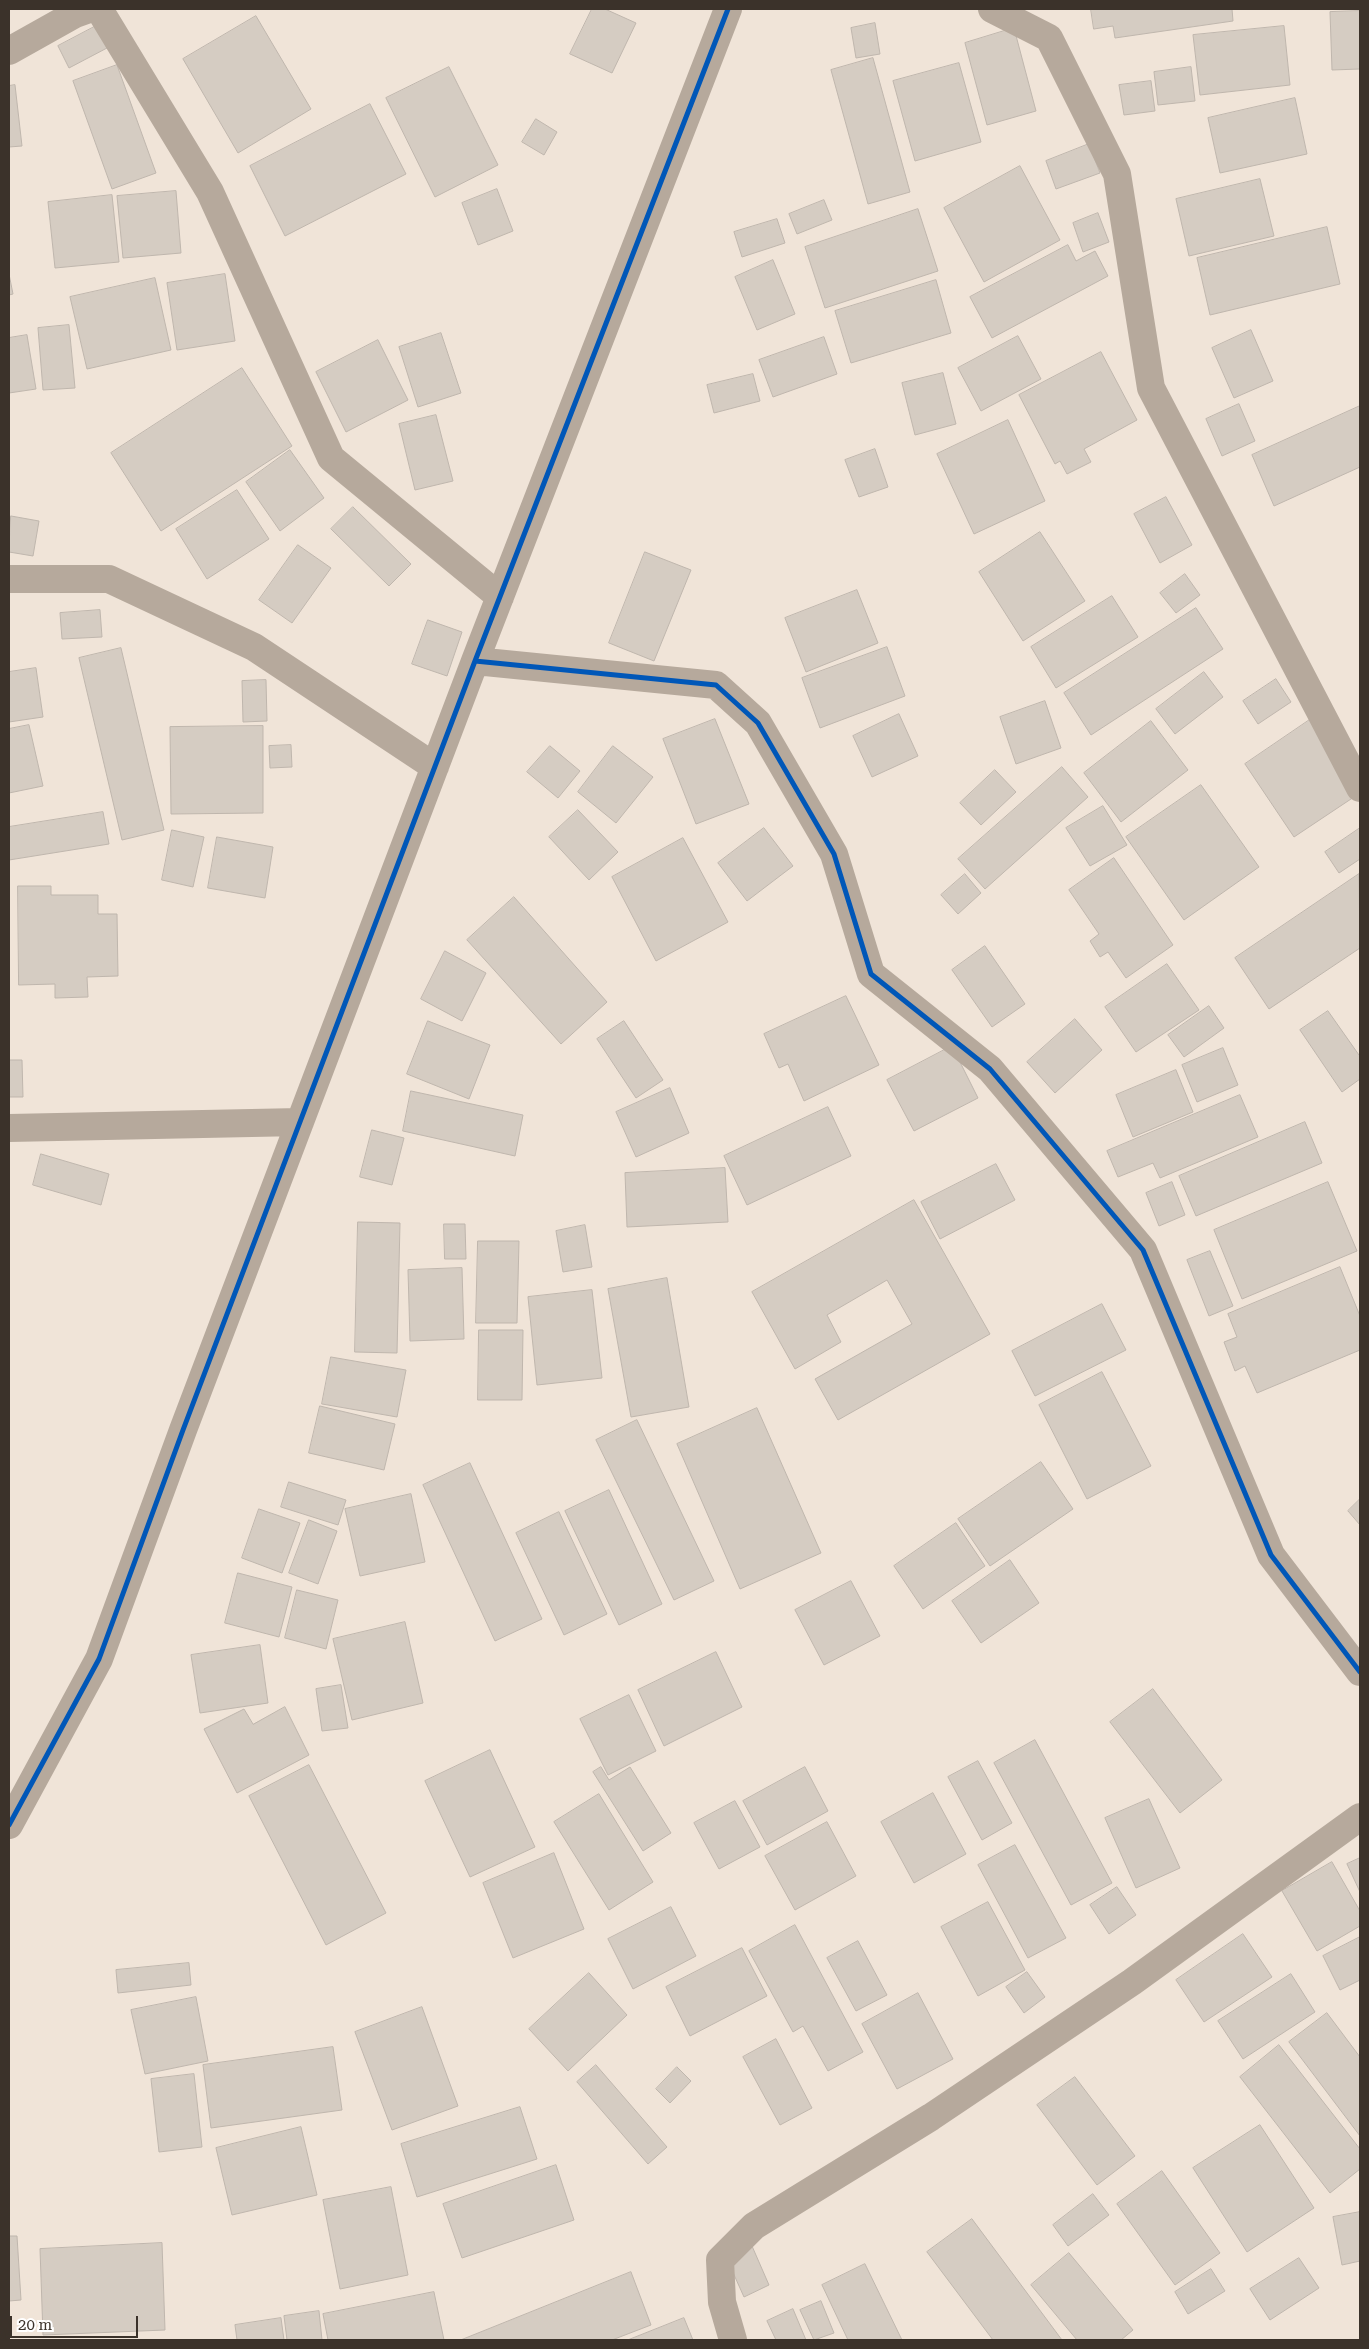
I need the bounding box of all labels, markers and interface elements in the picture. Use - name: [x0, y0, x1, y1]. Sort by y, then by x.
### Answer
- scale bar: [12, 2306, 140, 2338]
- text: 20 m: [18, 2316, 52, 2334]

